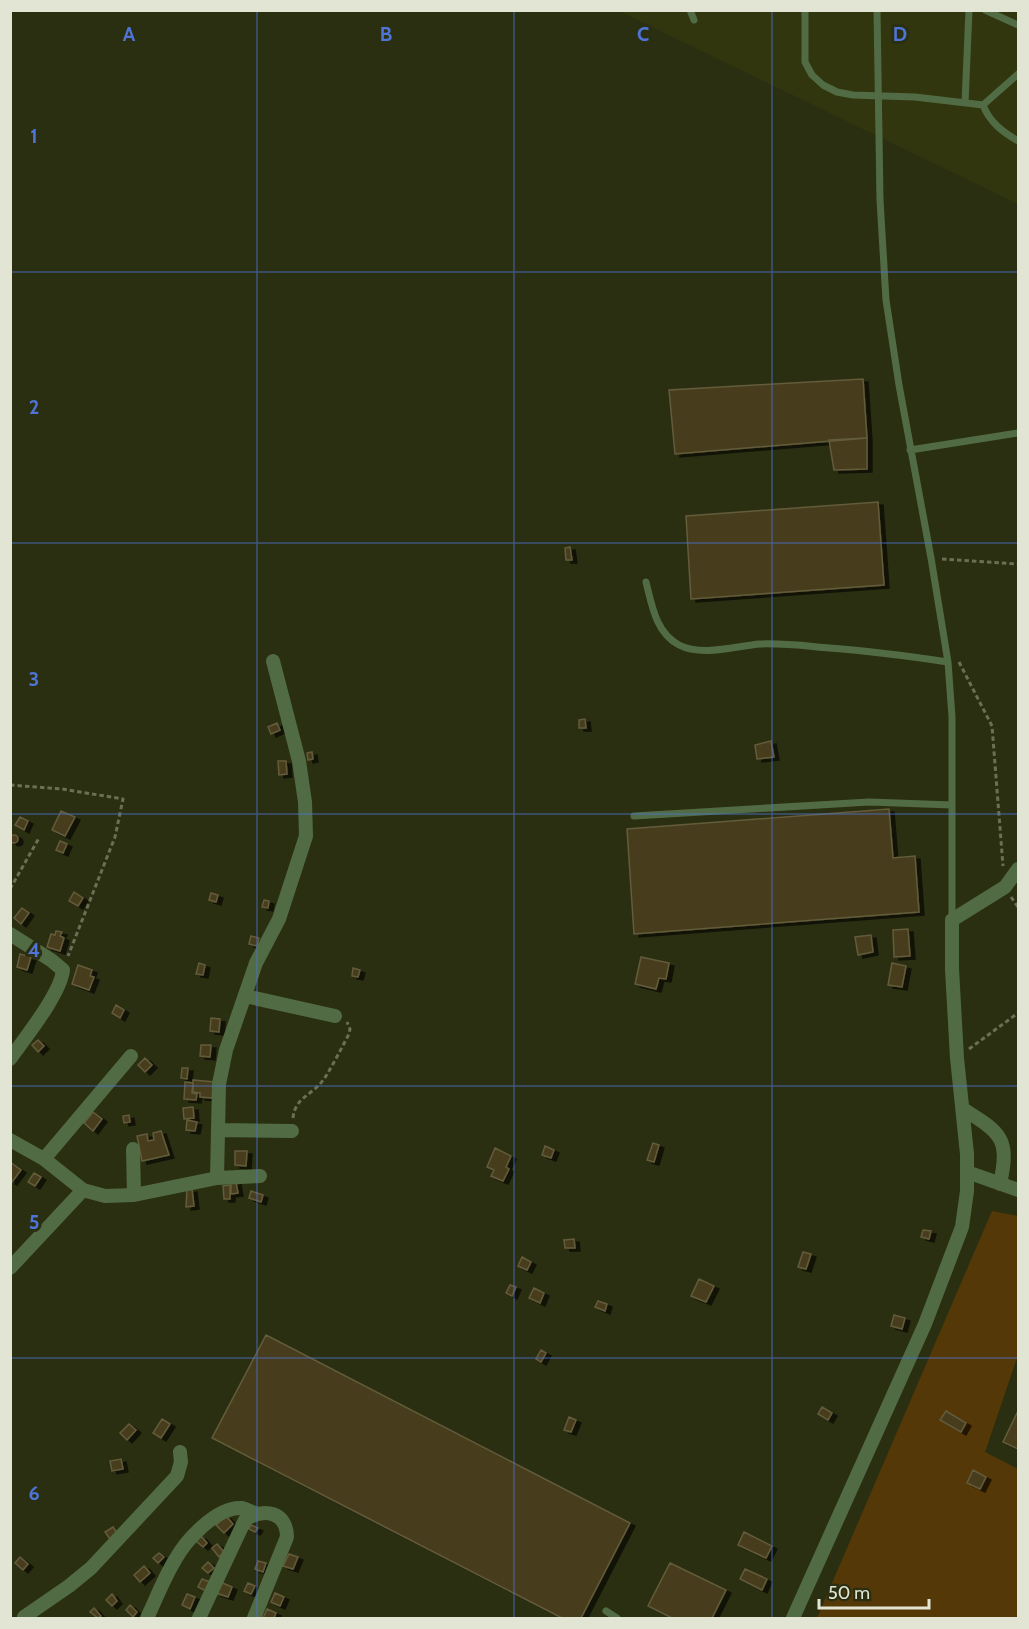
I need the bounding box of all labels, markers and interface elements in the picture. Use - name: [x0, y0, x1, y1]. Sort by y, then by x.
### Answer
- text: A: [123, 22, 136, 46]
- text: B: [380, 22, 392, 46]
- text: C: [637, 22, 649, 46]
- text: D: [893, 22, 907, 46]
- text: 1: [30, 124, 38, 148]
- text: 2: [29, 395, 39, 419]
- text: 3: [29, 667, 39, 691]
- text: 4: [28, 938, 40, 962]
- text: 5: [29, 1210, 39, 1234]
- text: 6: [28, 1481, 40, 1505]
- scale bar: [819, 1572, 928, 1610]
- text: 50 m: [828, 1582, 870, 1604]

